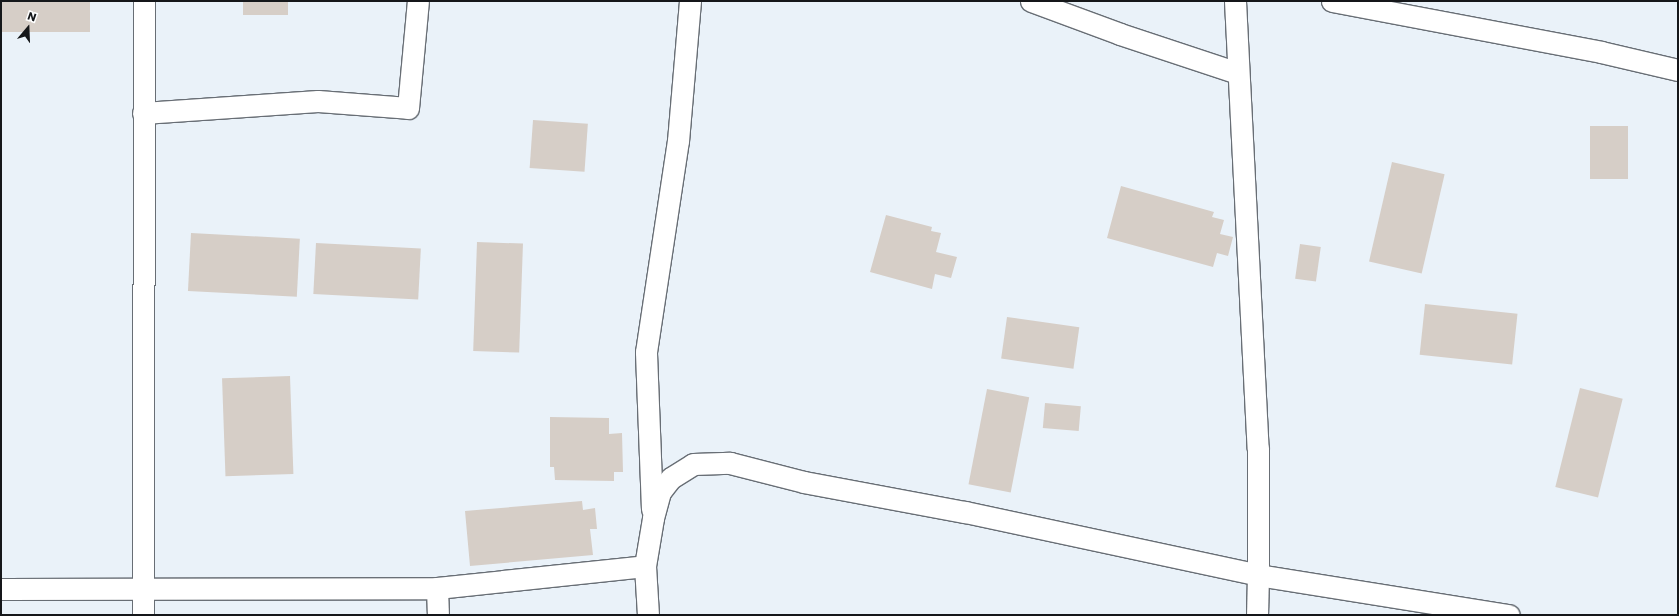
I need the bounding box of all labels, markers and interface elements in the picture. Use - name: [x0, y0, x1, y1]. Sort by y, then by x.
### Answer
- north arrow: [8, 8, 48, 48]
- text: N: [25, 8, 38, 26]

